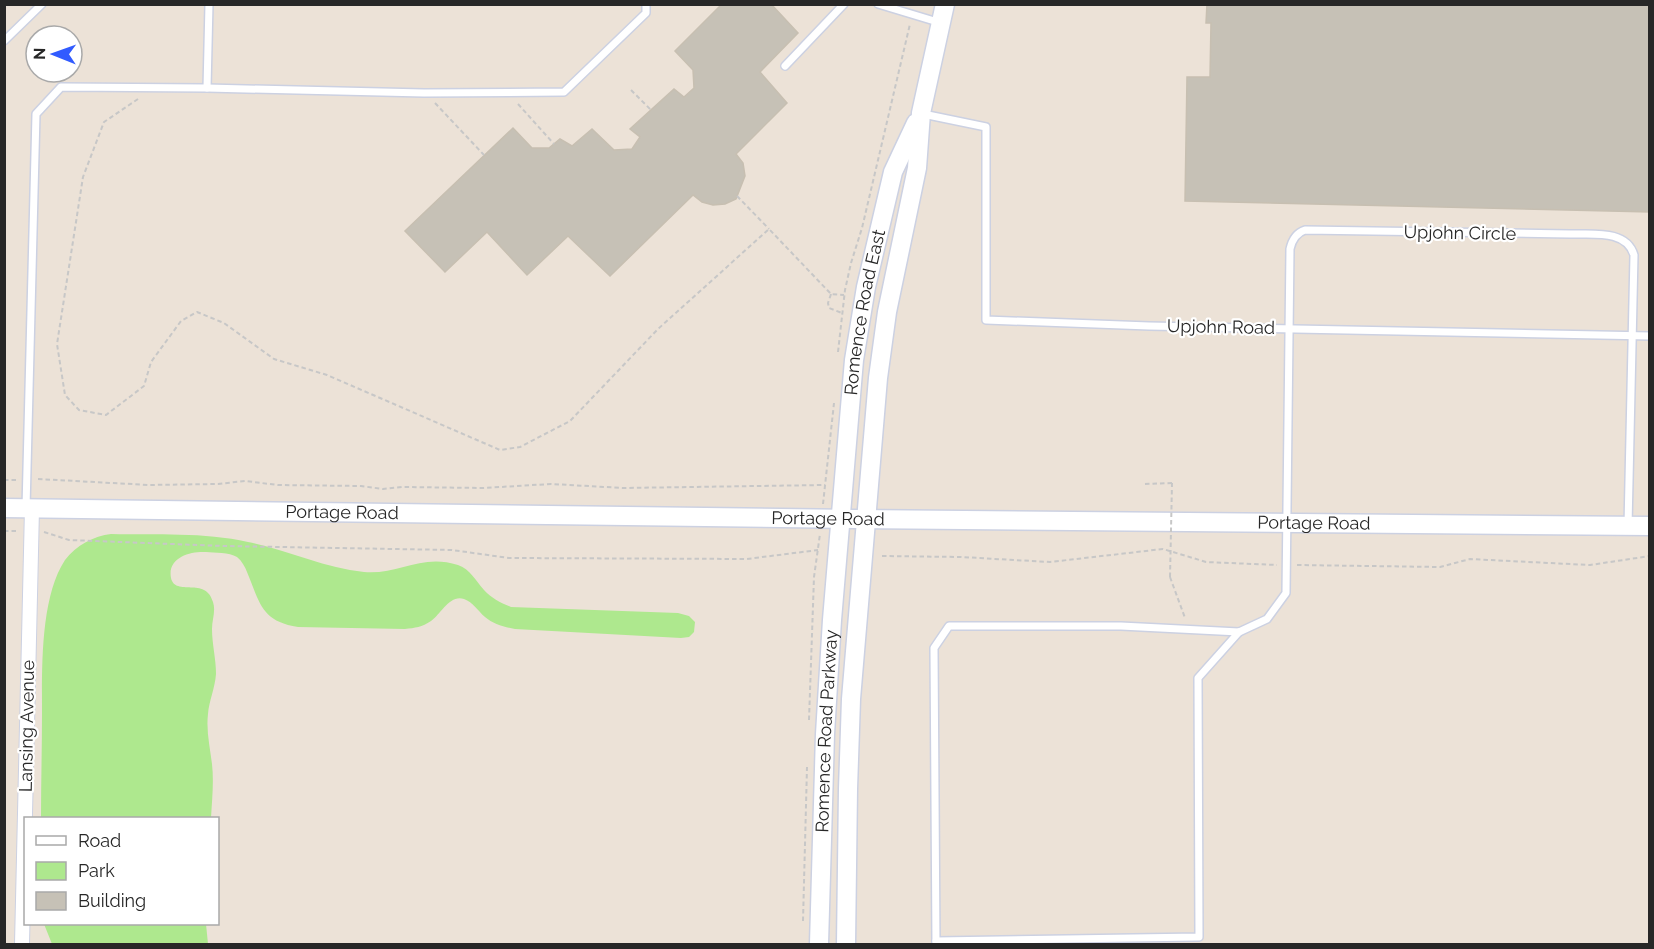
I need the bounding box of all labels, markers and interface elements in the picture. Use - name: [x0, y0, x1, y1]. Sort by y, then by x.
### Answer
- north arrow: [24, 24, 84, 84]
- text: N: [30, 47, 49, 60]
- street label: Upjohn Circle: [1404, 221, 1517, 244]
- street label: Romence Road East: [840, 227, 889, 396]
- street label: Upjohn Road: [1167, 315, 1275, 338]
- street label: Portage Road: [285, 501, 399, 523]
- street label: Portage Road: [771, 507, 885, 529]
- street label: Portage Road: [1257, 512, 1371, 534]
- street label: Romence Road Parkway: [811, 629, 841, 833]
- street label: Lansing Avenue: [15, 659, 38, 792]
- legend: [24, 817, 219, 925]
- text: Road: [78, 830, 121, 851]
- text: Park: [78, 860, 115, 881]
- text: Building: [78, 890, 146, 911]

